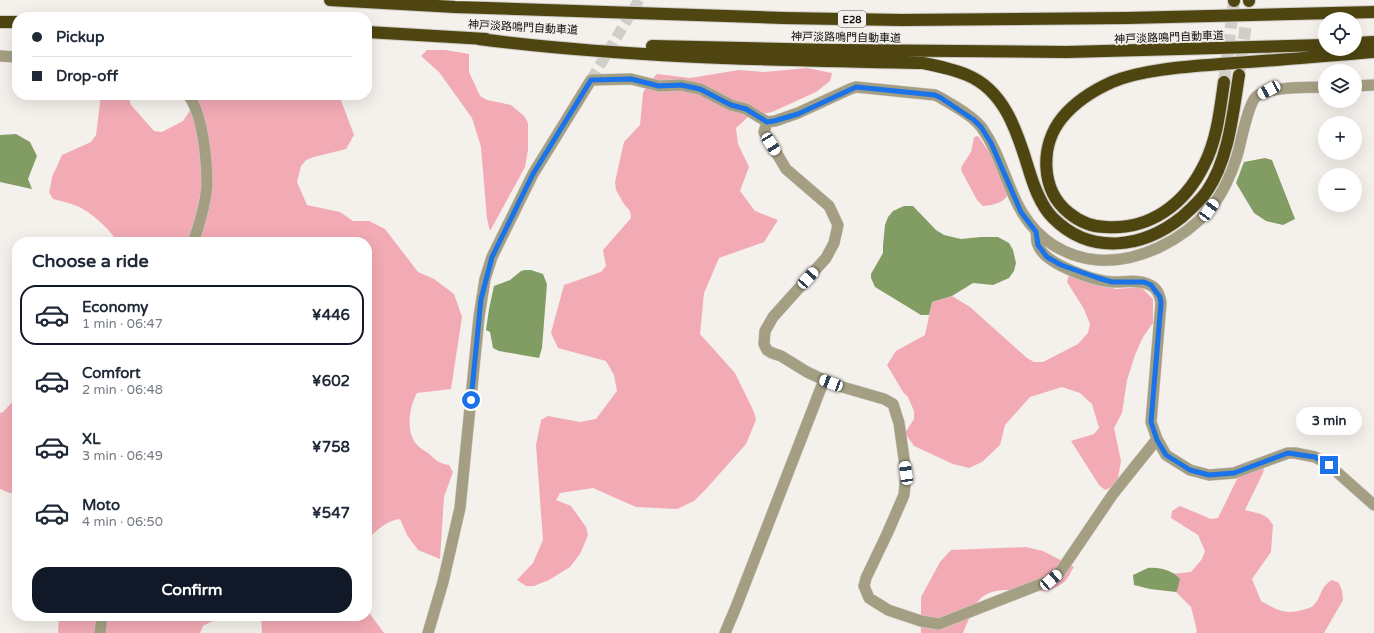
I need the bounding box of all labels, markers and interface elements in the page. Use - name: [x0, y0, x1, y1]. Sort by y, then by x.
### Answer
- road number: E28: [838, 11, 866, 27]
- map controls: [1318, 12, 1362, 212]
- button: locate: [1318, 12, 1362, 56]
- street label: 神戸淡路鳴門自動車道: [468, 18, 578, 37]
- text: Pickup: [56, 28, 104, 46]
- street label: 神戸淡路鳴門自動車道: [1114, 29, 1224, 46]
- street label: 神戸淡路鳴門自動車道: [791, 30, 901, 45]
- button: layers: [1318, 64, 1362, 108]
- text: Drop-off: [56, 67, 118, 85]
- car: [1256, 79, 1282, 101]
- button: +: [1318, 116, 1362, 160]
- car: [760, 131, 782, 157]
- button: −: [1318, 168, 1362, 212]
- car: [1197, 197, 1221, 223]
- text: Choose a ride: [32, 250, 149, 272]
- car: [796, 265, 820, 291]
- icon: car: [34, 297, 70, 333]
- text: Economy: [82, 298, 148, 316]
- text: ¥446: [312, 306, 350, 324]
- text: 1 min · 06:47: [82, 316, 163, 332]
- icon: car: [34, 363, 70, 399]
- text: Comfort: [82, 364, 141, 382]
- text: ¥602: [312, 372, 350, 390]
- car: [818, 373, 844, 393]
- text: 2 min · 06:48: [82, 382, 163, 398]
- route start: [462, 391, 480, 409]
- callout: 3 min: [1296, 407, 1362, 435]
- text: 3 min: [1312, 413, 1346, 429]
- icon: car: [34, 429, 70, 465]
- text: XL: [82, 430, 101, 448]
- text: ¥758: [312, 438, 350, 456]
- text: 3 min · 06:49: [82, 448, 163, 464]
- route end: [1320, 456, 1338, 474]
- car: [898, 460, 914, 486]
- icon: car: [34, 495, 70, 531]
- text: Moto: [82, 496, 120, 514]
- text: ¥547: [312, 504, 350, 522]
- text: 4 min · 06:50: [82, 514, 163, 530]
- button: Confirm: [32, 567, 352, 613]
- car: [1038, 568, 1064, 592]

